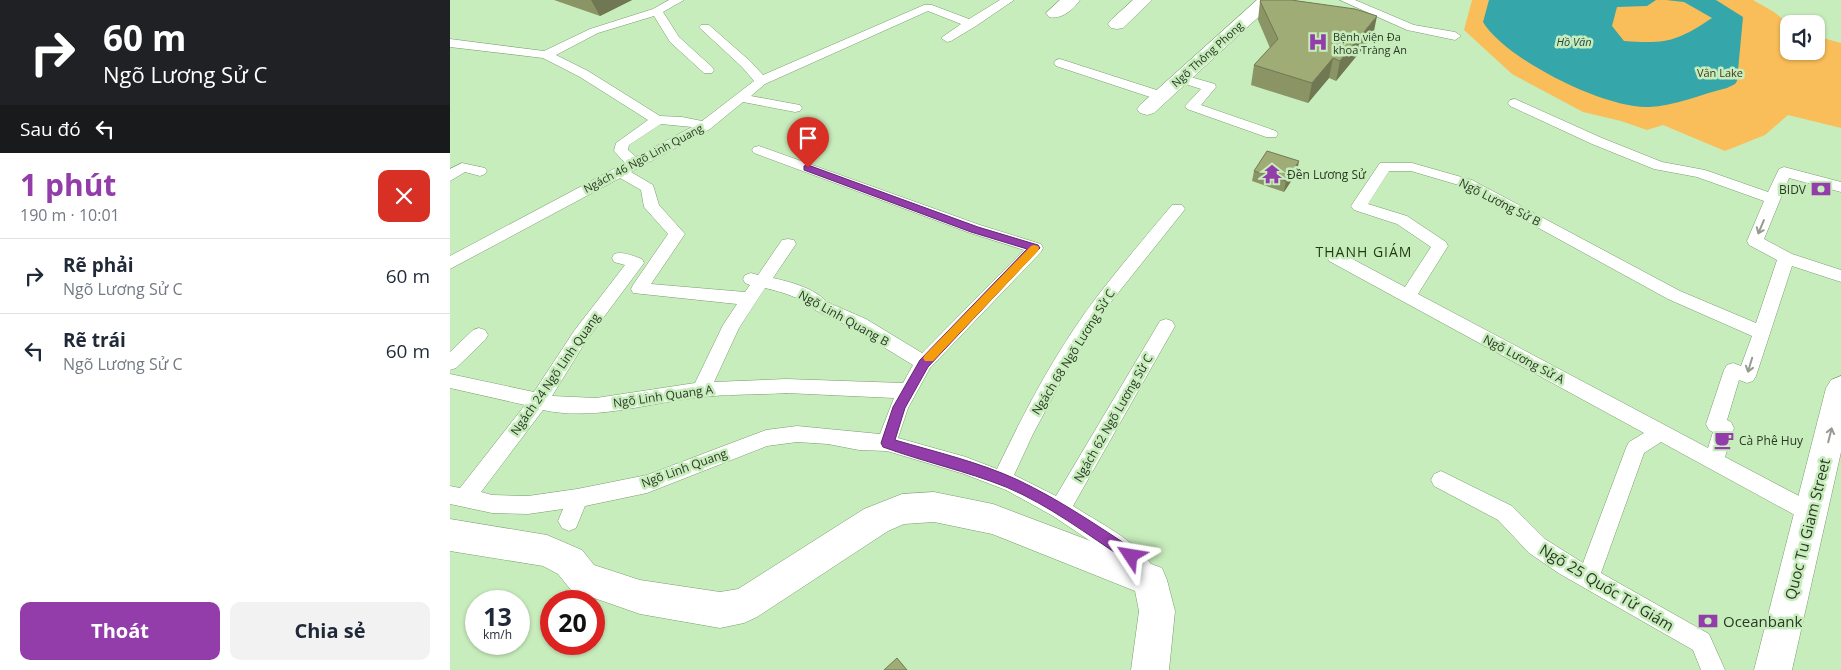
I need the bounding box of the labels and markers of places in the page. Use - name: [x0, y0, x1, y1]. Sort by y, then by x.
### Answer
- place label: Bệnh viện Đa khoa Tràng An: [1333, 29, 1407, 57]
- hospital icon: Bệnh viện Đa khoa Tràng An: [1307, 31, 1329, 53]
- pin: [787, 117, 829, 168]
- temple icon: Đền Lương Sử: [1261, 163, 1283, 185]
- place label: Đền Lương Sử: [1287, 166, 1367, 183]
- bank icon: BIDV: [1810, 178, 1832, 200]
- place label: BIDV: [1779, 181, 1807, 198]
- cafe icon: Cà Phê Huy: [1713, 429, 1735, 451]
- place label: Cà Phê Huy: [1739, 432, 1804, 449]
- bank icon: Oceanbank: [1697, 610, 1719, 632]
- place label: Oceanbank: [1723, 611, 1803, 631]

